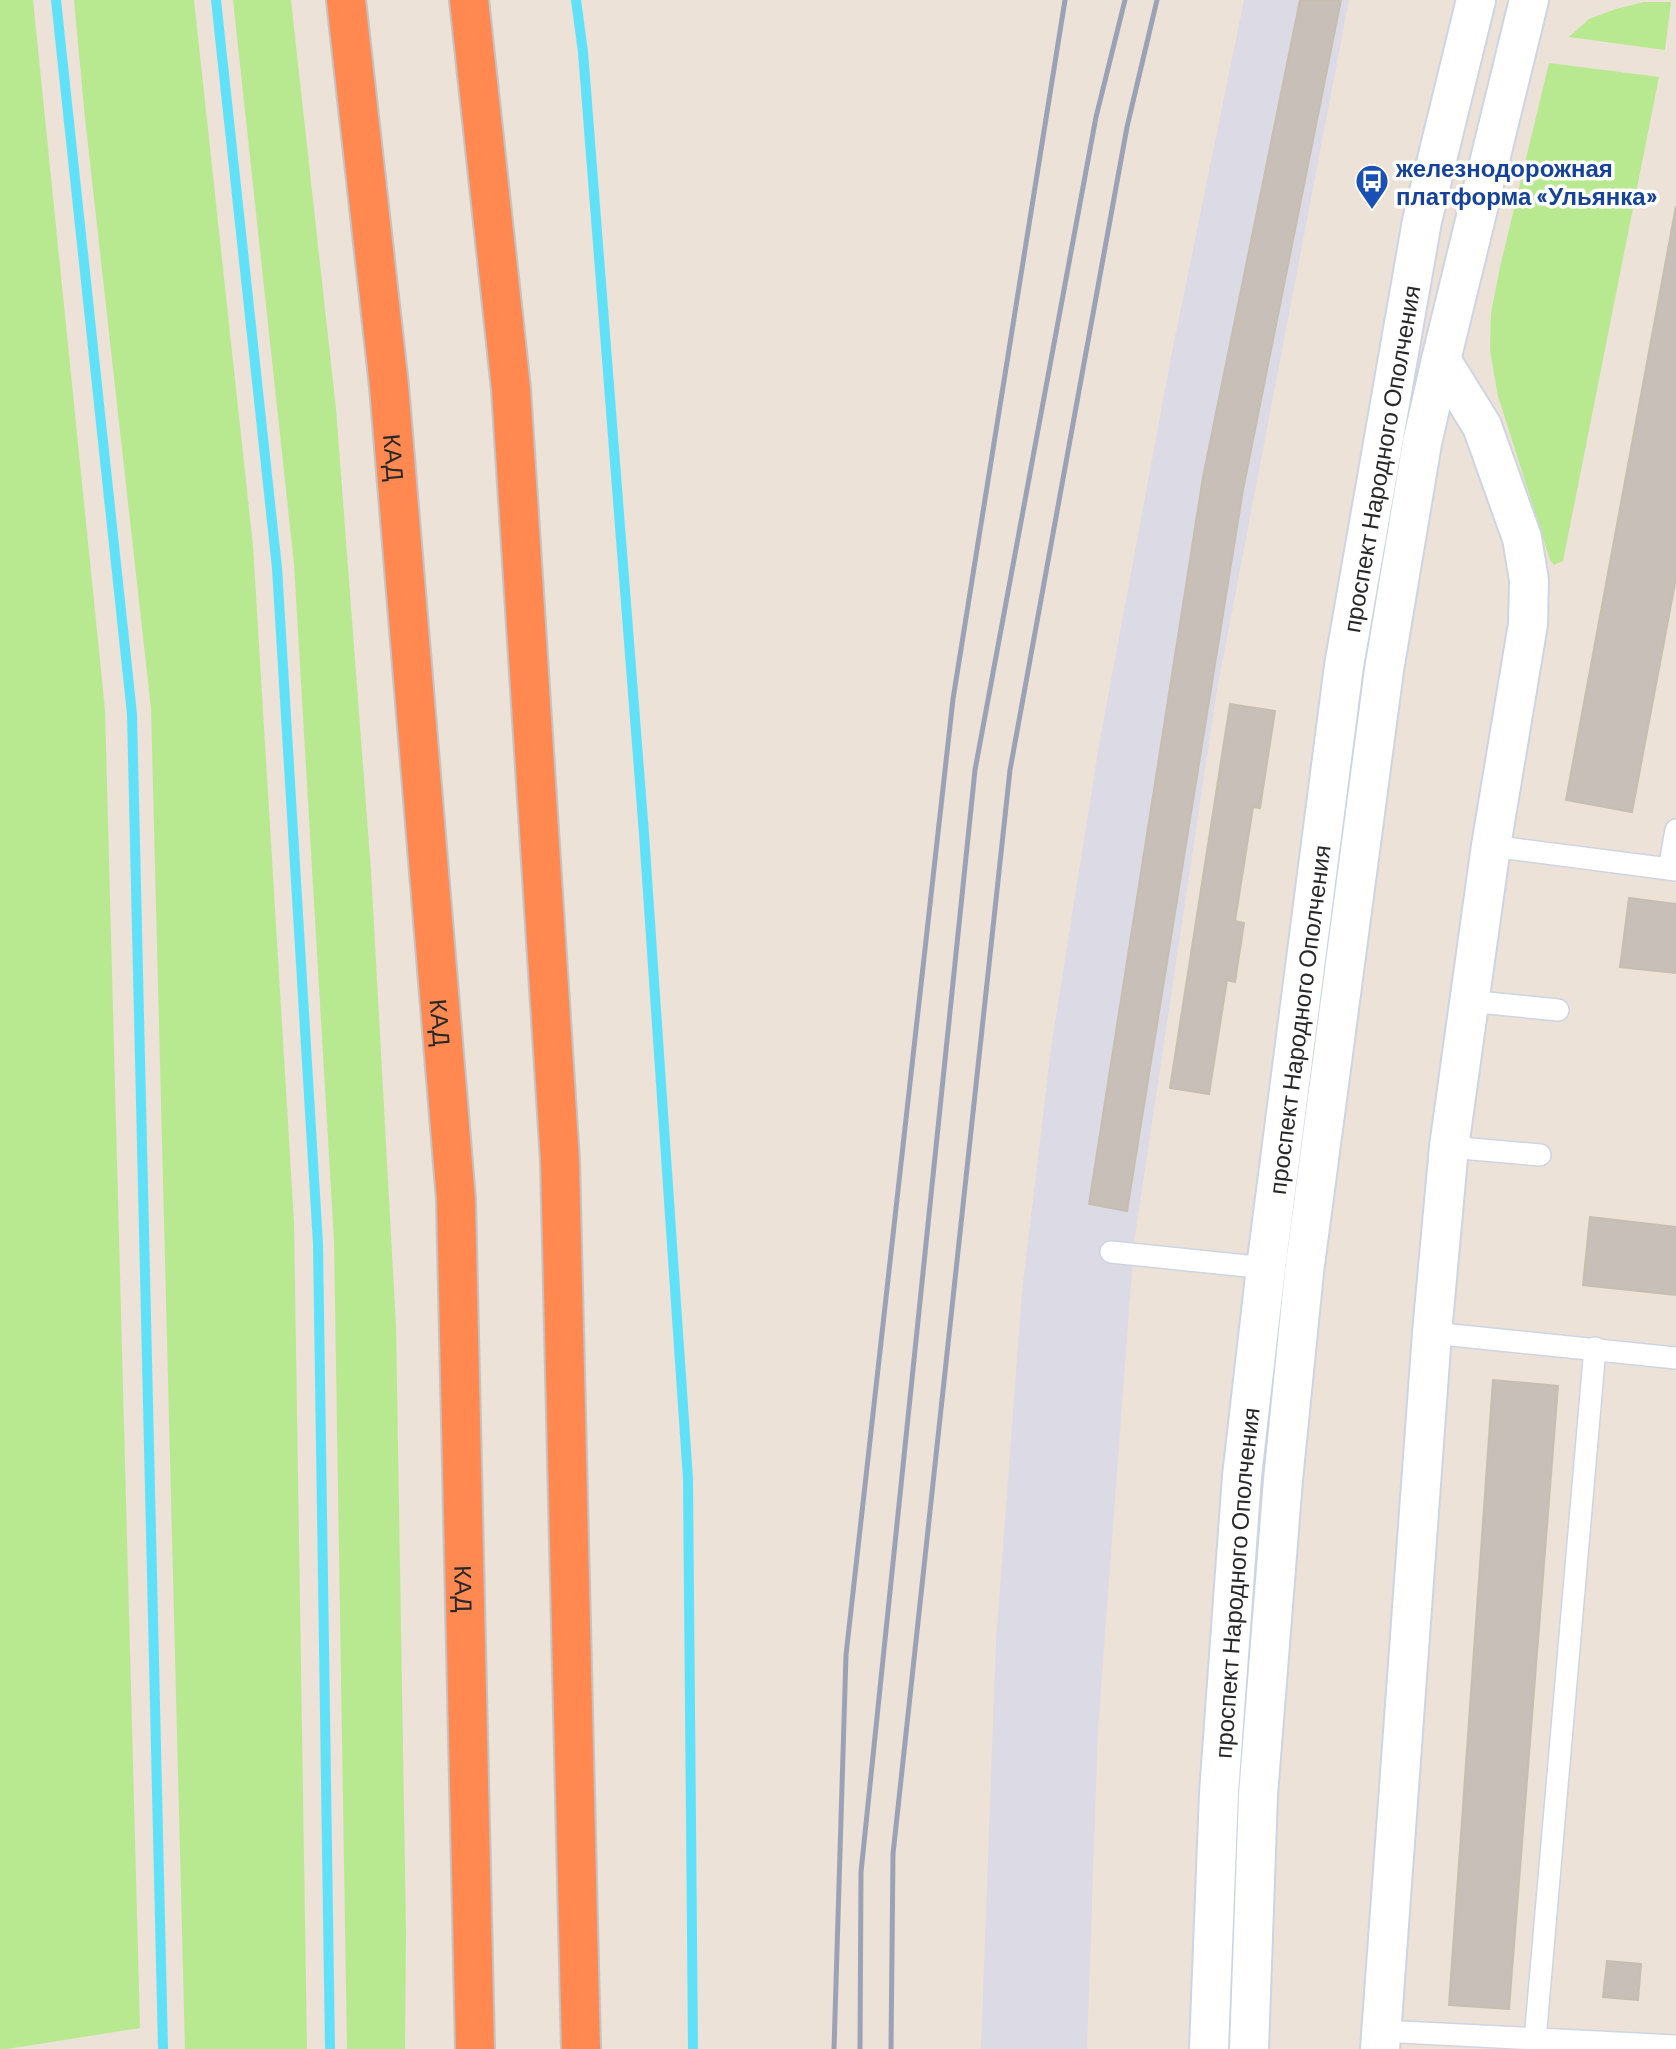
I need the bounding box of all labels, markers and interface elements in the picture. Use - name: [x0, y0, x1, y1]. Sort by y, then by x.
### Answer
- place label: железнодорожная платформа «Ульянка»: [1395, 153, 1658, 210]
- bus stop icon: железнодорожная платформа «Ульянка»: [1353, 162, 1391, 211]
- street label: проспект Народного Ополчения: [1336, 283, 1425, 635]
- street label: КАД: [378, 433, 411, 482]
- street label: проспект Народного Ополчения: [1261, 843, 1335, 1196]
- street label: КАД: [425, 998, 458, 1047]
- street label: проспект Народного Ополчения: [1207, 1406, 1264, 1759]
- street label: КАД: [450, 1565, 480, 1613]

